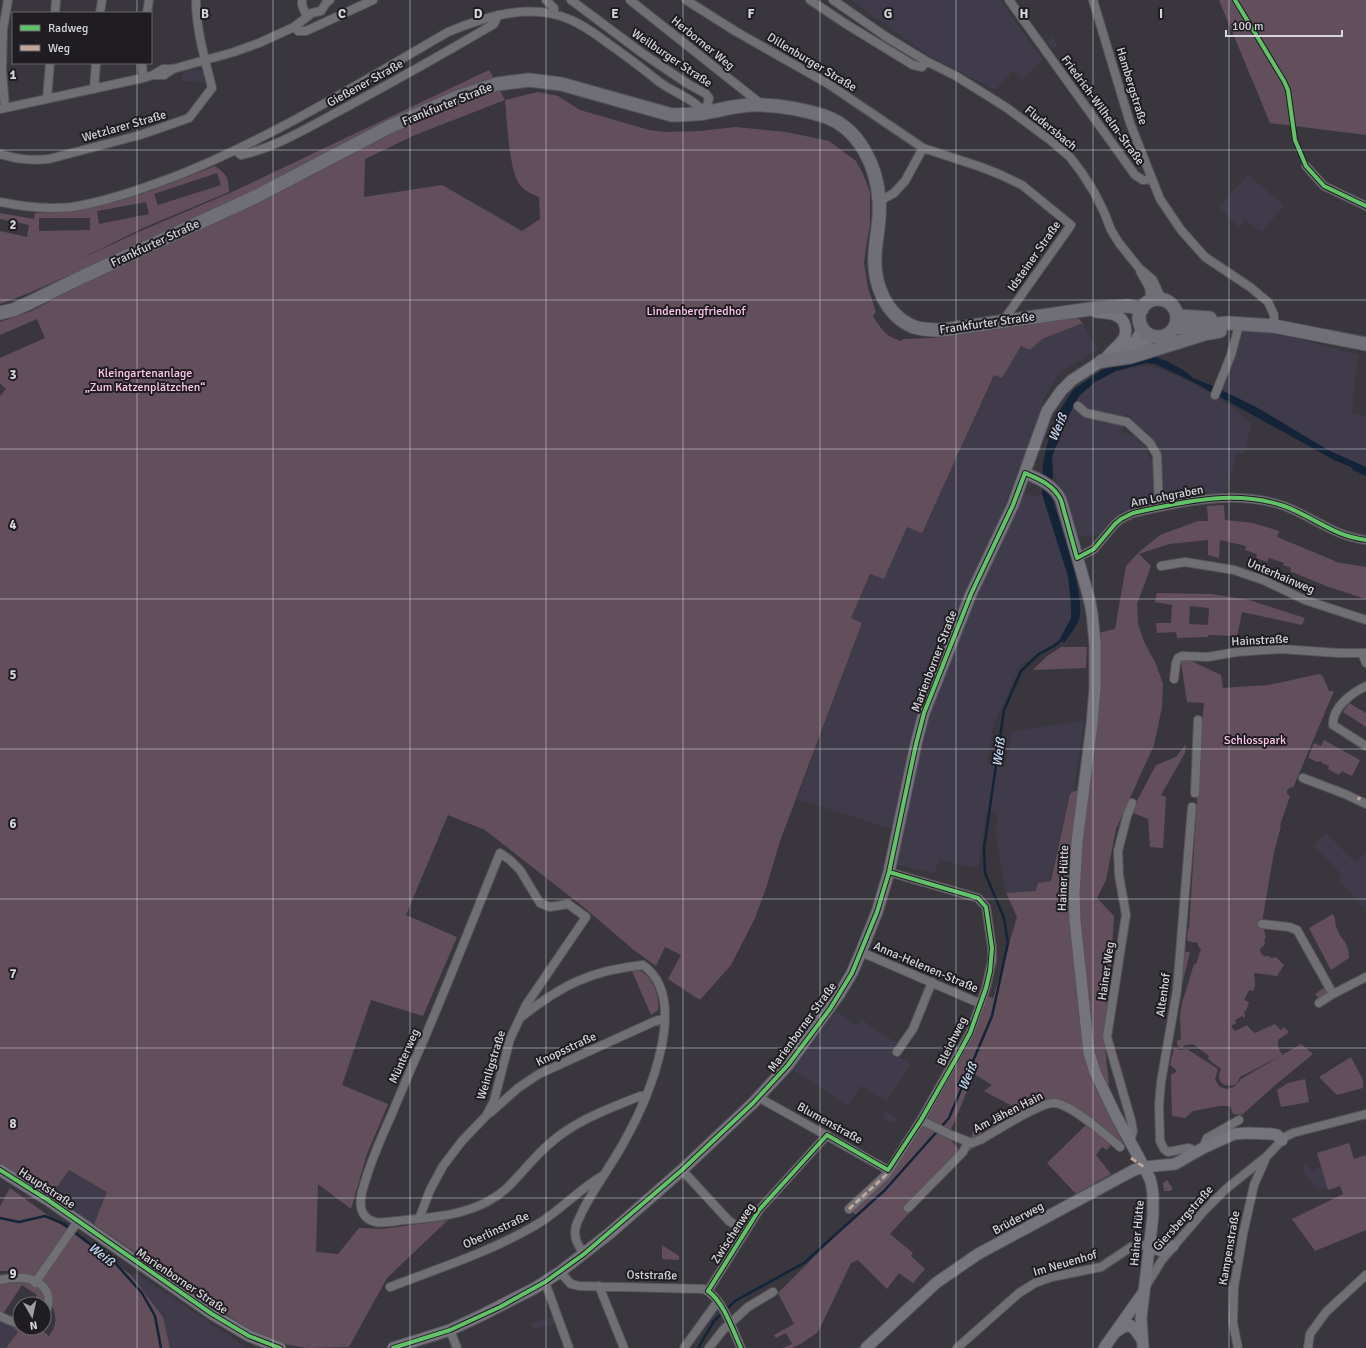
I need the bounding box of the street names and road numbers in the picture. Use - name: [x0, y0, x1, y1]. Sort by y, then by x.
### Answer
- street label: Herborner Weg: [668, 13, 737, 74]
- street label: Weilburger Straße: [629, 26, 715, 91]
- street label: Dillenburger Straße: [764, 30, 859, 95]
- street label: Hambergstraße: [1113, 46, 1150, 127]
- street label: Friedrich-Wilhelm-Straße: [1058, 52, 1147, 168]
- street label: Gießener Straße: [324, 56, 406, 111]
- street label: Frankfurter Straße: [400, 79, 495, 129]
- street label: Fludersbach: [1022, 103, 1080, 154]
- street label: Wetzlarer Straße: [80, 107, 168, 146]
- street label: Frankfurter Straße: [108, 216, 202, 271]
- street label: Idsteiner Straße: [1004, 218, 1064, 295]
- street label: Frankfurter Straße: [938, 309, 1036, 338]
- street label: Am Lohgraben: [1129, 482, 1205, 511]
- street label: Unterhainweg: [1245, 555, 1317, 597]
- street label: Marienborner Straße: [908, 608, 961, 714]
- street label: Hainstraße: [1231, 632, 1289, 649]
- street label: Hainer Hütte: [1055, 845, 1072, 911]
- street label: Anna-Helenen-Straße: [871, 939, 980, 996]
- street label: Hainer Weg: [1095, 941, 1118, 1001]
- street label: Altenhof: [1153, 971, 1174, 1018]
- street label: Marienborner Straße: [765, 979, 840, 1075]
- street label: Bleichweg: [934, 1014, 971, 1068]
- street label: Münterweg: [386, 1026, 423, 1086]
- street label: Weinligstraße: [474, 1029, 509, 1102]
- street label: Knopsstraße: [534, 1029, 599, 1070]
- street label: Am Jähen Hain: [971, 1088, 1046, 1136]
- street label: Blumenstraße: [794, 1099, 865, 1148]
- street label: Hauptstraße: [16, 1165, 78, 1212]
- street label: Giersbergstraße: [1150, 1182, 1217, 1254]
- street label: Brüderweg: [990, 1199, 1046, 1238]
- street label: Hainer Hütte: [1127, 1199, 1148, 1267]
- street label: Zwischenweg: [708, 1200, 759, 1266]
- street label: Oberlinstraße: [461, 1209, 532, 1252]
- street label: Kampenstraße: [1216, 1210, 1243, 1286]
- street label: Marienborner Straße: [133, 1245, 231, 1318]
- street label: Im Neuenhof: [1031, 1247, 1100, 1280]
- street label: Oststraße: [626, 1268, 677, 1283]

